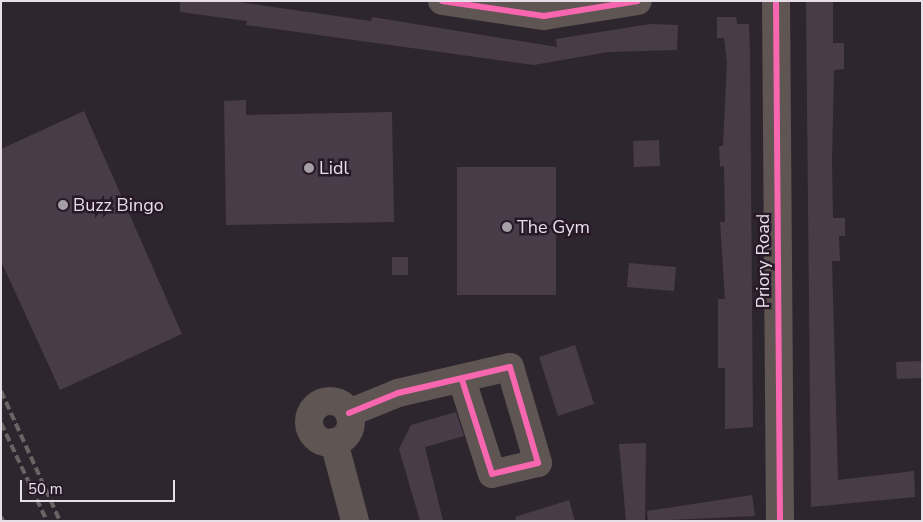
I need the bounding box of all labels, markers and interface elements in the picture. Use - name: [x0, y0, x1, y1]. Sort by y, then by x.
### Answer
- place label: Lidl: [319, 157, 349, 179]
- marker: Lidl: [303, 162, 315, 174]
- place label: Buzz Bingo: [73, 194, 164, 216]
- marker: Buzz Bingo: [57, 199, 69, 211]
- street label: Priory Road: [752, 214, 774, 308]
- place label: The Gym: [517, 216, 590, 238]
- marker: The Gym: [501, 221, 513, 233]
- scale bar: [22, 470, 178, 502]
- text: 50 m: [28, 479, 63, 499]

